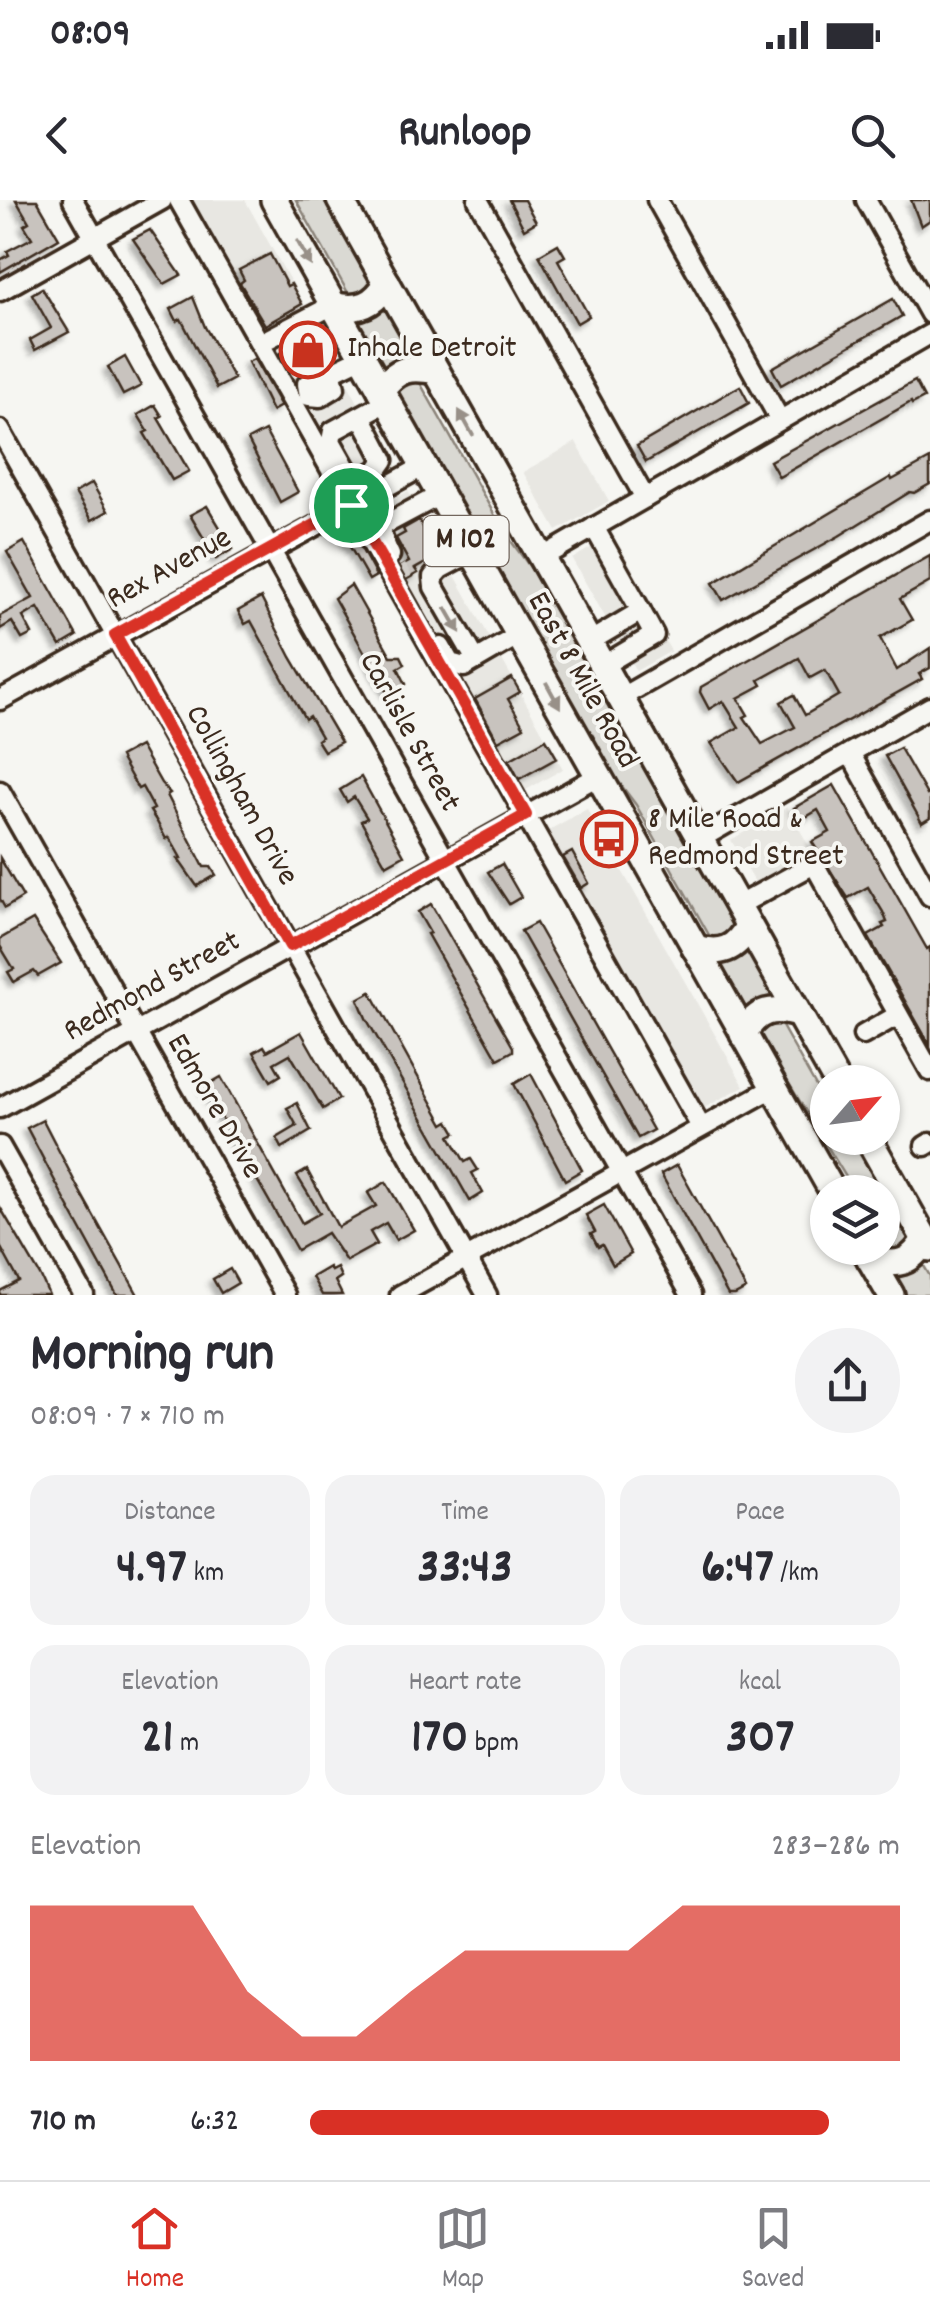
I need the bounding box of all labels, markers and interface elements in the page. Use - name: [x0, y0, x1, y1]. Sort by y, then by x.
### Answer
- text: 08:09: [50, 8, 130, 63]
- text: Runloop: [398, 103, 532, 167]
- icon: back: [30, 108, 85, 163]
- icon: search: [845, 108, 900, 163]
- one-way arrow: [295, 238, 312, 267]
- shop icon: Inhale Detroit: [278, 320, 338, 380]
- place label: Inhale Detroit: [347, 327, 517, 373]
- one-way arrow: [457, 409, 475, 437]
- pin: [309, 463, 394, 548]
- icon: arrive: [324, 478, 379, 533]
- road number: M 102: [424, 516, 508, 566]
- street label: Rex Avenue: [99, 517, 241, 623]
- street label: East 8 Mile Road: [513, 584, 649, 778]
- one-way arrow: [445, 606, 462, 635]
- street label: Carlisle Street: [345, 645, 471, 821]
- one-way arrow: [544, 681, 561, 710]
- street label: Collingham Drive: [171, 697, 309, 895]
- place label: 8 Mile Road & Redmond Street: [648, 798, 844, 881]
- bus stop icon: 8 Mile Road & Redmond Street: [579, 809, 639, 869]
- street label: Redmond Street: [56, 920, 250, 1056]
- street label: Edmore Drive: [153, 1026, 273, 1188]
- north arrow: [810, 1065, 900, 1155]
- map controls: [810, 1065, 900, 1265]
- button: layers: [810, 1175, 900, 1265]
- text: Morning run: [30, 1318, 274, 1397]
- button: share: [795, 1328, 900, 1433]
- text: 08:09 · 7 × 710 m: [30, 1395, 225, 1441]
- text: Distance: [124, 1494, 216, 1534]
- text: Time: [441, 1494, 489, 1534]
- text: Pace: [735, 1494, 785, 1534]
- text: 4.97: [116, 1534, 187, 1606]
- text: 33:43: [417, 1534, 513, 1606]
- text: 6:47: [701, 1534, 774, 1606]
- text: km: [187, 1555, 224, 1595]
- text: /km: [774, 1555, 819, 1595]
- text: Elevation: [121, 1664, 219, 1704]
- text: Heart rate: [408, 1664, 522, 1704]
- text: kcal: [739, 1664, 781, 1704]
- text: 21: [141, 1704, 174, 1776]
- text: 170: [411, 1704, 468, 1776]
- text: 307: [726, 1704, 794, 1776]
- text: m: [174, 1725, 199, 1765]
- text: bpm: [468, 1725, 519, 1765]
- text: Elevation: [30, 1825, 141, 1871]
- text: 283–286 m: [771, 1825, 900, 1871]
- text: 710 m: [30, 2100, 96, 2146]
- text: 6:32: [190, 2100, 239, 2146]
- tab: Home: [126, 2201, 184, 2301]
- tab: Map: [435, 2201, 490, 2301]
- tab: Saved: [742, 2201, 804, 2301]

